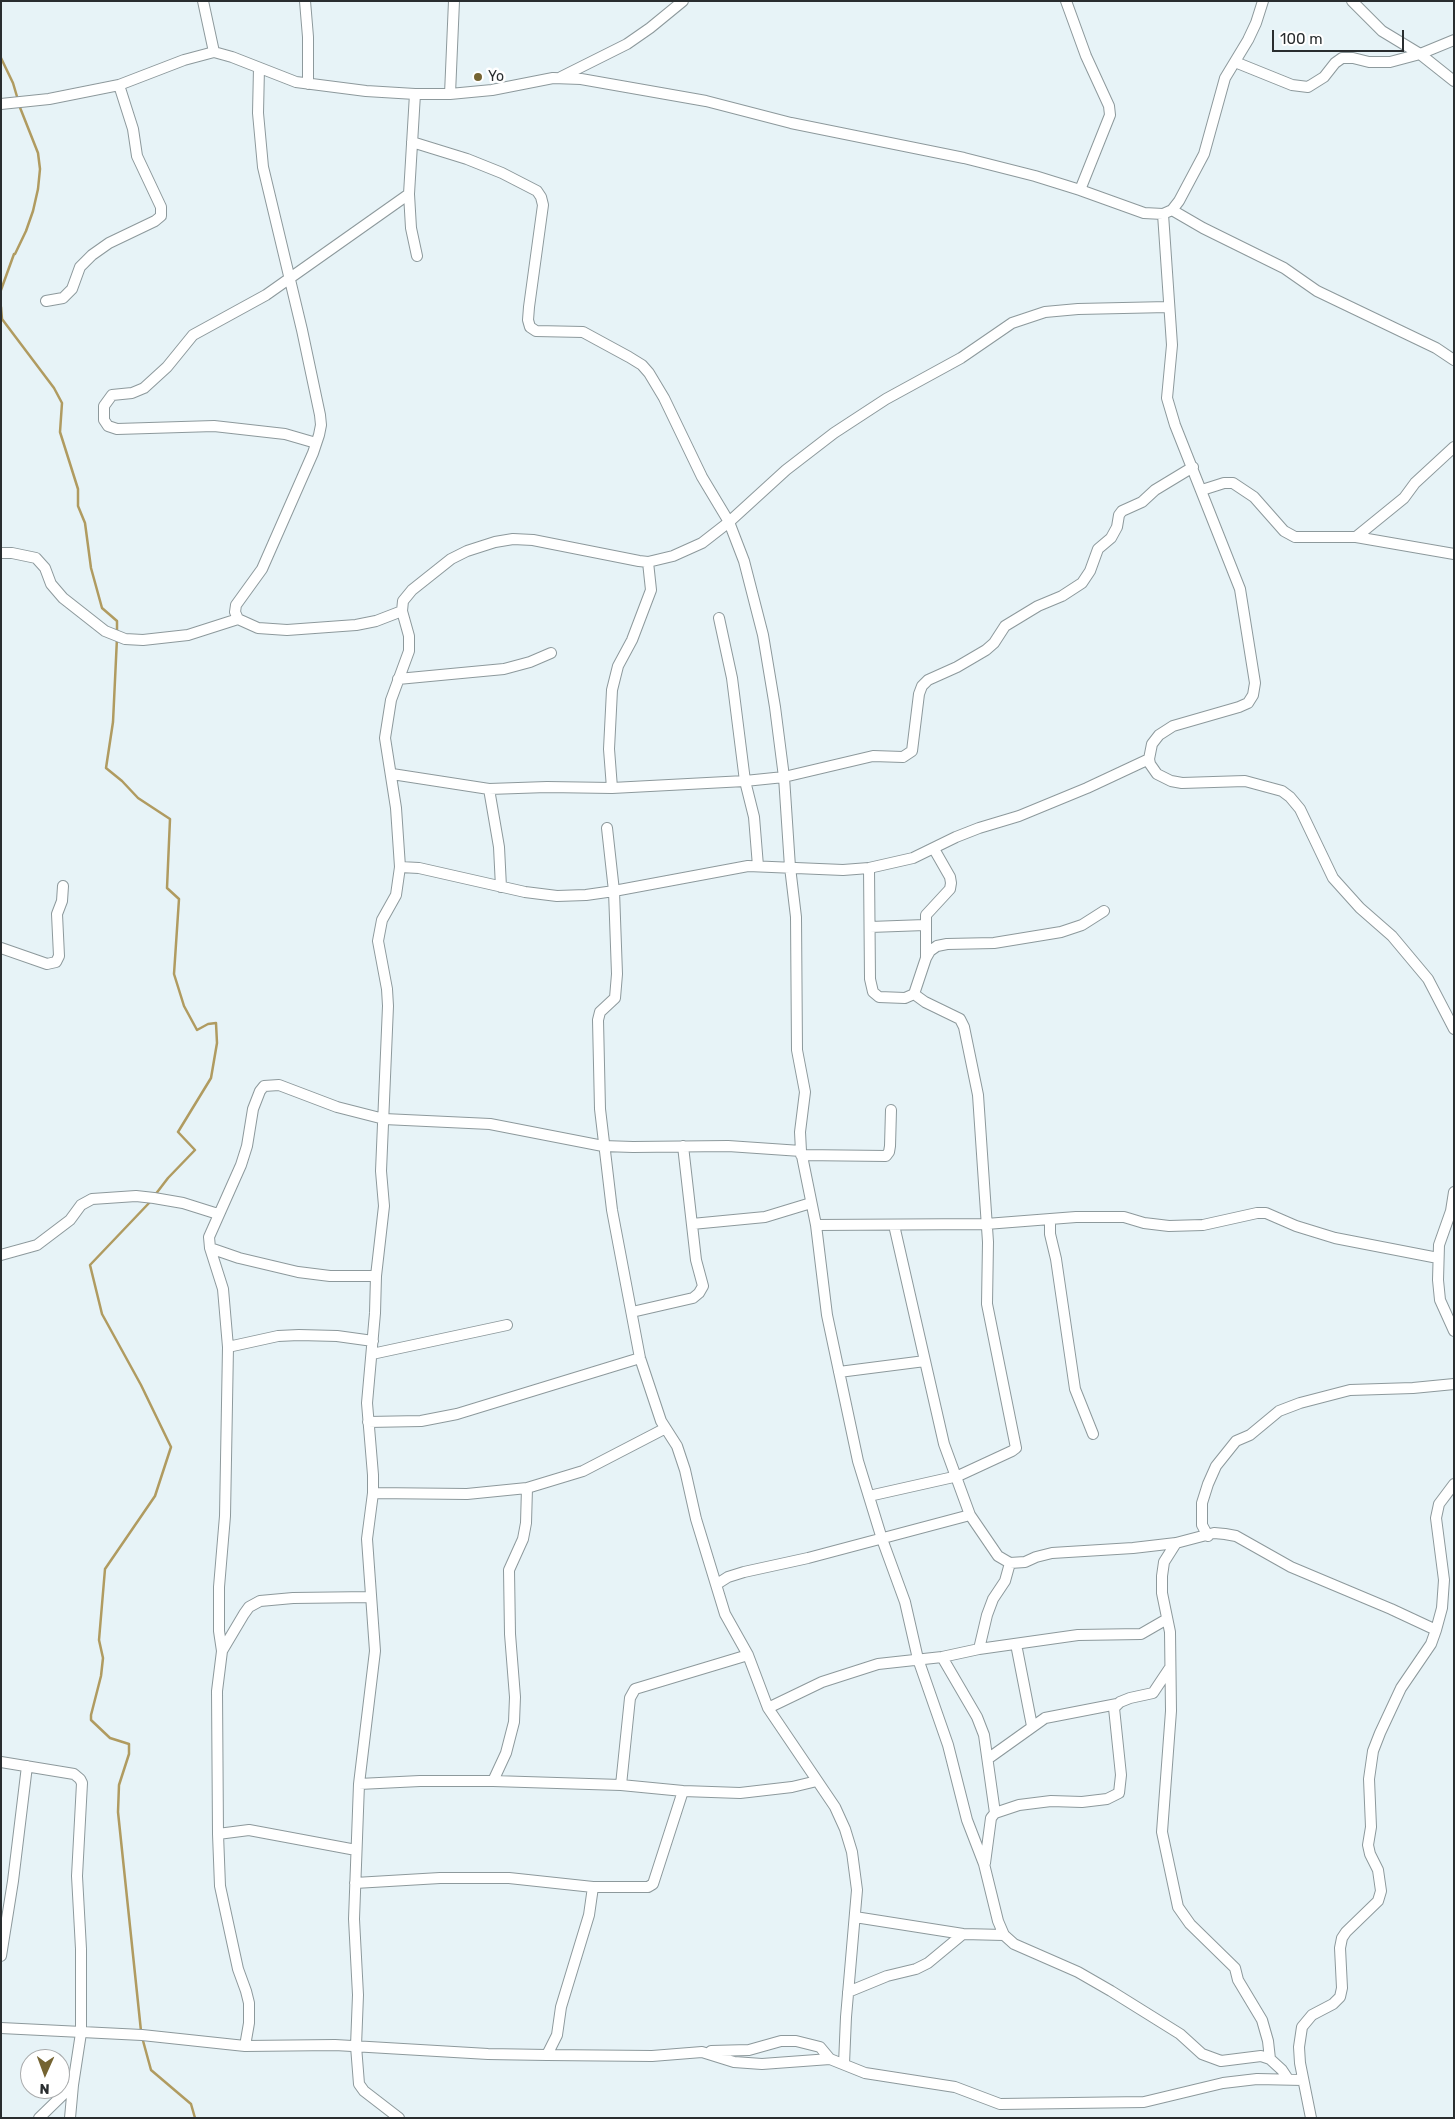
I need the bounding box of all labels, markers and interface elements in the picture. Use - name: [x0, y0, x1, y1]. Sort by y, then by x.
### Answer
- scale bar: [1275, 20, 1408, 52]
- text: 100 m: [1280, 30, 1322, 48]
- place label: Yo: [488, 69, 504, 85]
- marker: Yo: [472, 71, 484, 83]
- north arrow: [20, 2049, 70, 2099]
- text: N: [39, 2080, 50, 2097]

